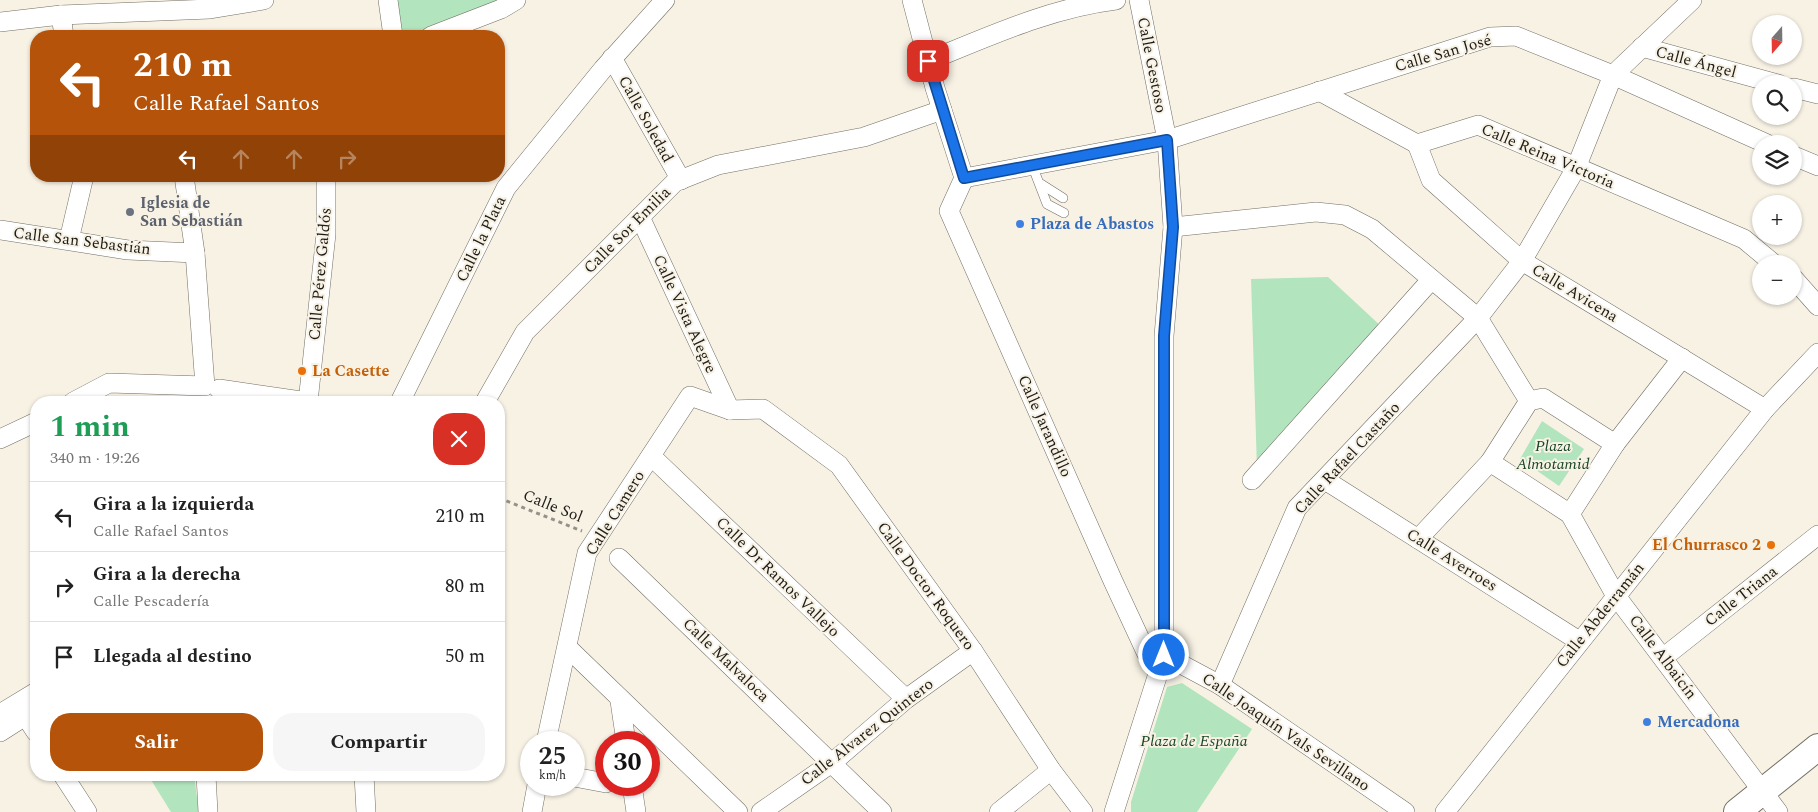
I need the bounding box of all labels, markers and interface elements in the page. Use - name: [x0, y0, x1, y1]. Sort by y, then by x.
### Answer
- street label: Calle Gestoso: [1131, 15, 1173, 115]
- north arrow: [1752, 15, 1802, 65]
- map controls: [1752, 15, 1802, 305]
- street label: Calle San José: [1392, 28, 1494, 78]
- text: 210 m: [133, 39, 232, 92]
- pin: [907, 40, 949, 82]
- street label: Calle Ángel: [1653, 40, 1739, 84]
- icon: arrive: [914, 47, 942, 75]
- icon: left: [50, 50, 115, 115]
- street label: Calle Soledad: [612, 71, 680, 167]
- button: search: [1752, 75, 1802, 125]
- text: Calle Rafael Santos: [133, 87, 320, 120]
- street label: Calle Reina Victoria: [1478, 117, 1619, 195]
- button: layers: [1752, 135, 1802, 185]
- icon: left: [174, 145, 202, 173]
- icon: ahead: [227, 145, 255, 173]
- icon: ahead: [280, 145, 308, 173]
- icon: right: [333, 145, 361, 173]
- street label: Calle Sor Emilia: [578, 181, 676, 279]
- place label: Iglesia de San Sebastián: [140, 191, 243, 233]
- street label: Calle la Plata: [450, 192, 512, 286]
- button: +: [1752, 195, 1802, 245]
- marker: Iglesia de San Sebastián: [124, 206, 136, 218]
- street label: Calle Pérez Galdós: [302, 207, 338, 341]
- place label: Plaza de Abastos: [1030, 212, 1154, 236]
- marker: Plaza de Abastos: [1014, 218, 1026, 230]
- street label: Calle San Sebastián: [12, 221, 152, 261]
- street label: Calle Vista Alegre: [647, 251, 723, 377]
- button: −: [1752, 255, 1802, 305]
- street label: Calle Avicena: [1527, 258, 1623, 328]
- place label: La Casette: [312, 359, 389, 383]
- marker: La Casette: [296, 365, 308, 377]
- street label: Calle Jarandillo: [1012, 371, 1078, 481]
- street label: Calle Rafael Castaño: [1288, 396, 1406, 520]
- text: 1 min: [50, 404, 130, 450]
- button: close: [433, 413, 485, 465]
- park label: Plaza Almotamid: [1515, 434, 1590, 476]
- text: 340 m · 19:26: [50, 446, 140, 470]
- street label: Calle Camero: [579, 466, 651, 560]
- street label: Calle Sol: [519, 483, 587, 529]
- text: Gira a la izquierda: [93, 490, 254, 519]
- text: 210 m: [435, 502, 485, 531]
- icon: left: [50, 503, 78, 531]
- street label: Calle Dr Ramos Vallejo: [710, 511, 846, 643]
- street label: Calle Doctor Roquero: [871, 517, 981, 655]
- text: Calle Rafael Santos: [93, 519, 229, 543]
- street label: Calle Averroes: [1402, 522, 1502, 598]
- place label: El Churrasco 2: [1652, 533, 1761, 557]
- marker: El Churrasco 2: [1765, 539, 1777, 551]
- street label: Calle Abderramán: [1550, 557, 1650, 673]
- text: Gira a la derecha: [93, 560, 240, 589]
- street label: Calle Triana: [1699, 560, 1783, 632]
- text: 80 m: [445, 572, 485, 601]
- icon: right: [50, 573, 78, 601]
- text: Calle Pescadería: [93, 589, 209, 613]
- street label: Calle Albaicín: [1623, 609, 1703, 705]
- street label: Calle Malvaloca: [677, 612, 775, 708]
- position arrow: [1137, 628, 1189, 680]
- text: Llegada al destino: [93, 642, 252, 671]
- text: 50 m: [445, 642, 485, 671]
- icon: arrive: [50, 643, 78, 671]
- street label: Calle Joaquín Vals Sevillano: [1197, 667, 1375, 797]
- street label: Calle Alvarez Quintero: [795, 672, 939, 792]
- place label: Mercadona: [1657, 710, 1741, 734]
- button: Salir: [50, 713, 263, 771]
- button: Compartir: [273, 713, 485, 771]
- marker: Mercadona: [1641, 716, 1653, 728]
- park label: Plaza de España: [1140, 729, 1248, 753]
- speed limit sign: 30: [595, 731, 660, 796]
- text: 25: [538, 738, 567, 776]
- text: km/h: [539, 766, 566, 785]

